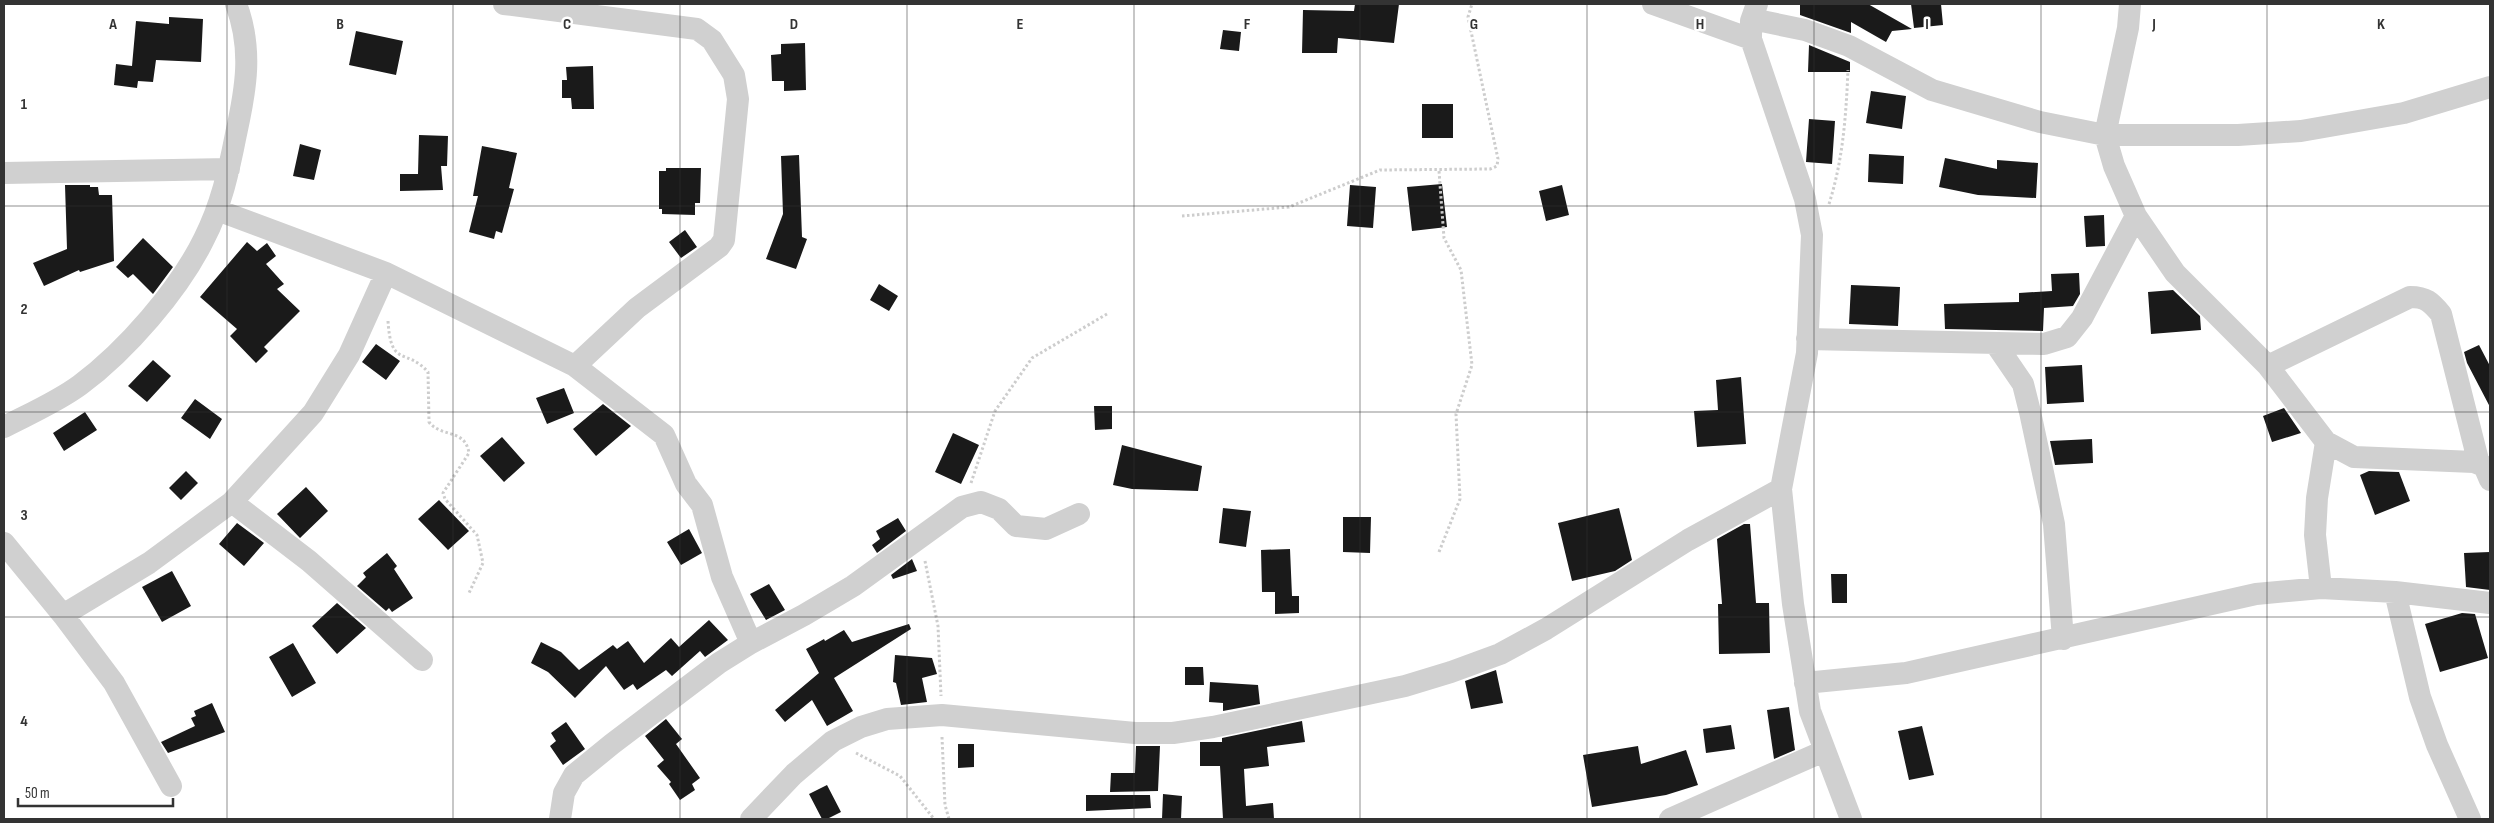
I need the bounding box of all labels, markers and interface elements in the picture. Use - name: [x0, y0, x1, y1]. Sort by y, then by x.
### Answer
- text: A: [108, 15, 117, 34]
- text: B: [336, 15, 344, 34]
- text: C: [563, 15, 571, 34]
- text: D: [790, 15, 798, 34]
- text: E: [1017, 15, 1024, 34]
- text: F: [1244, 15, 1251, 34]
- text: G: [1470, 15, 1478, 34]
- text: H: [1696, 15, 1704, 34]
- text: I: [1925, 15, 1929, 34]
- text: J: [2151, 15, 2156, 34]
- text: K: [2377, 15, 2385, 34]
- text: 1: [21, 95, 28, 114]
- text: 2: [20, 300, 28, 319]
- text: 3: [20, 506, 28, 525]
- text: 4: [20, 712, 28, 731]
- scale bar: [18, 776, 172, 808]
- text: 50 m: [25, 784, 50, 803]

